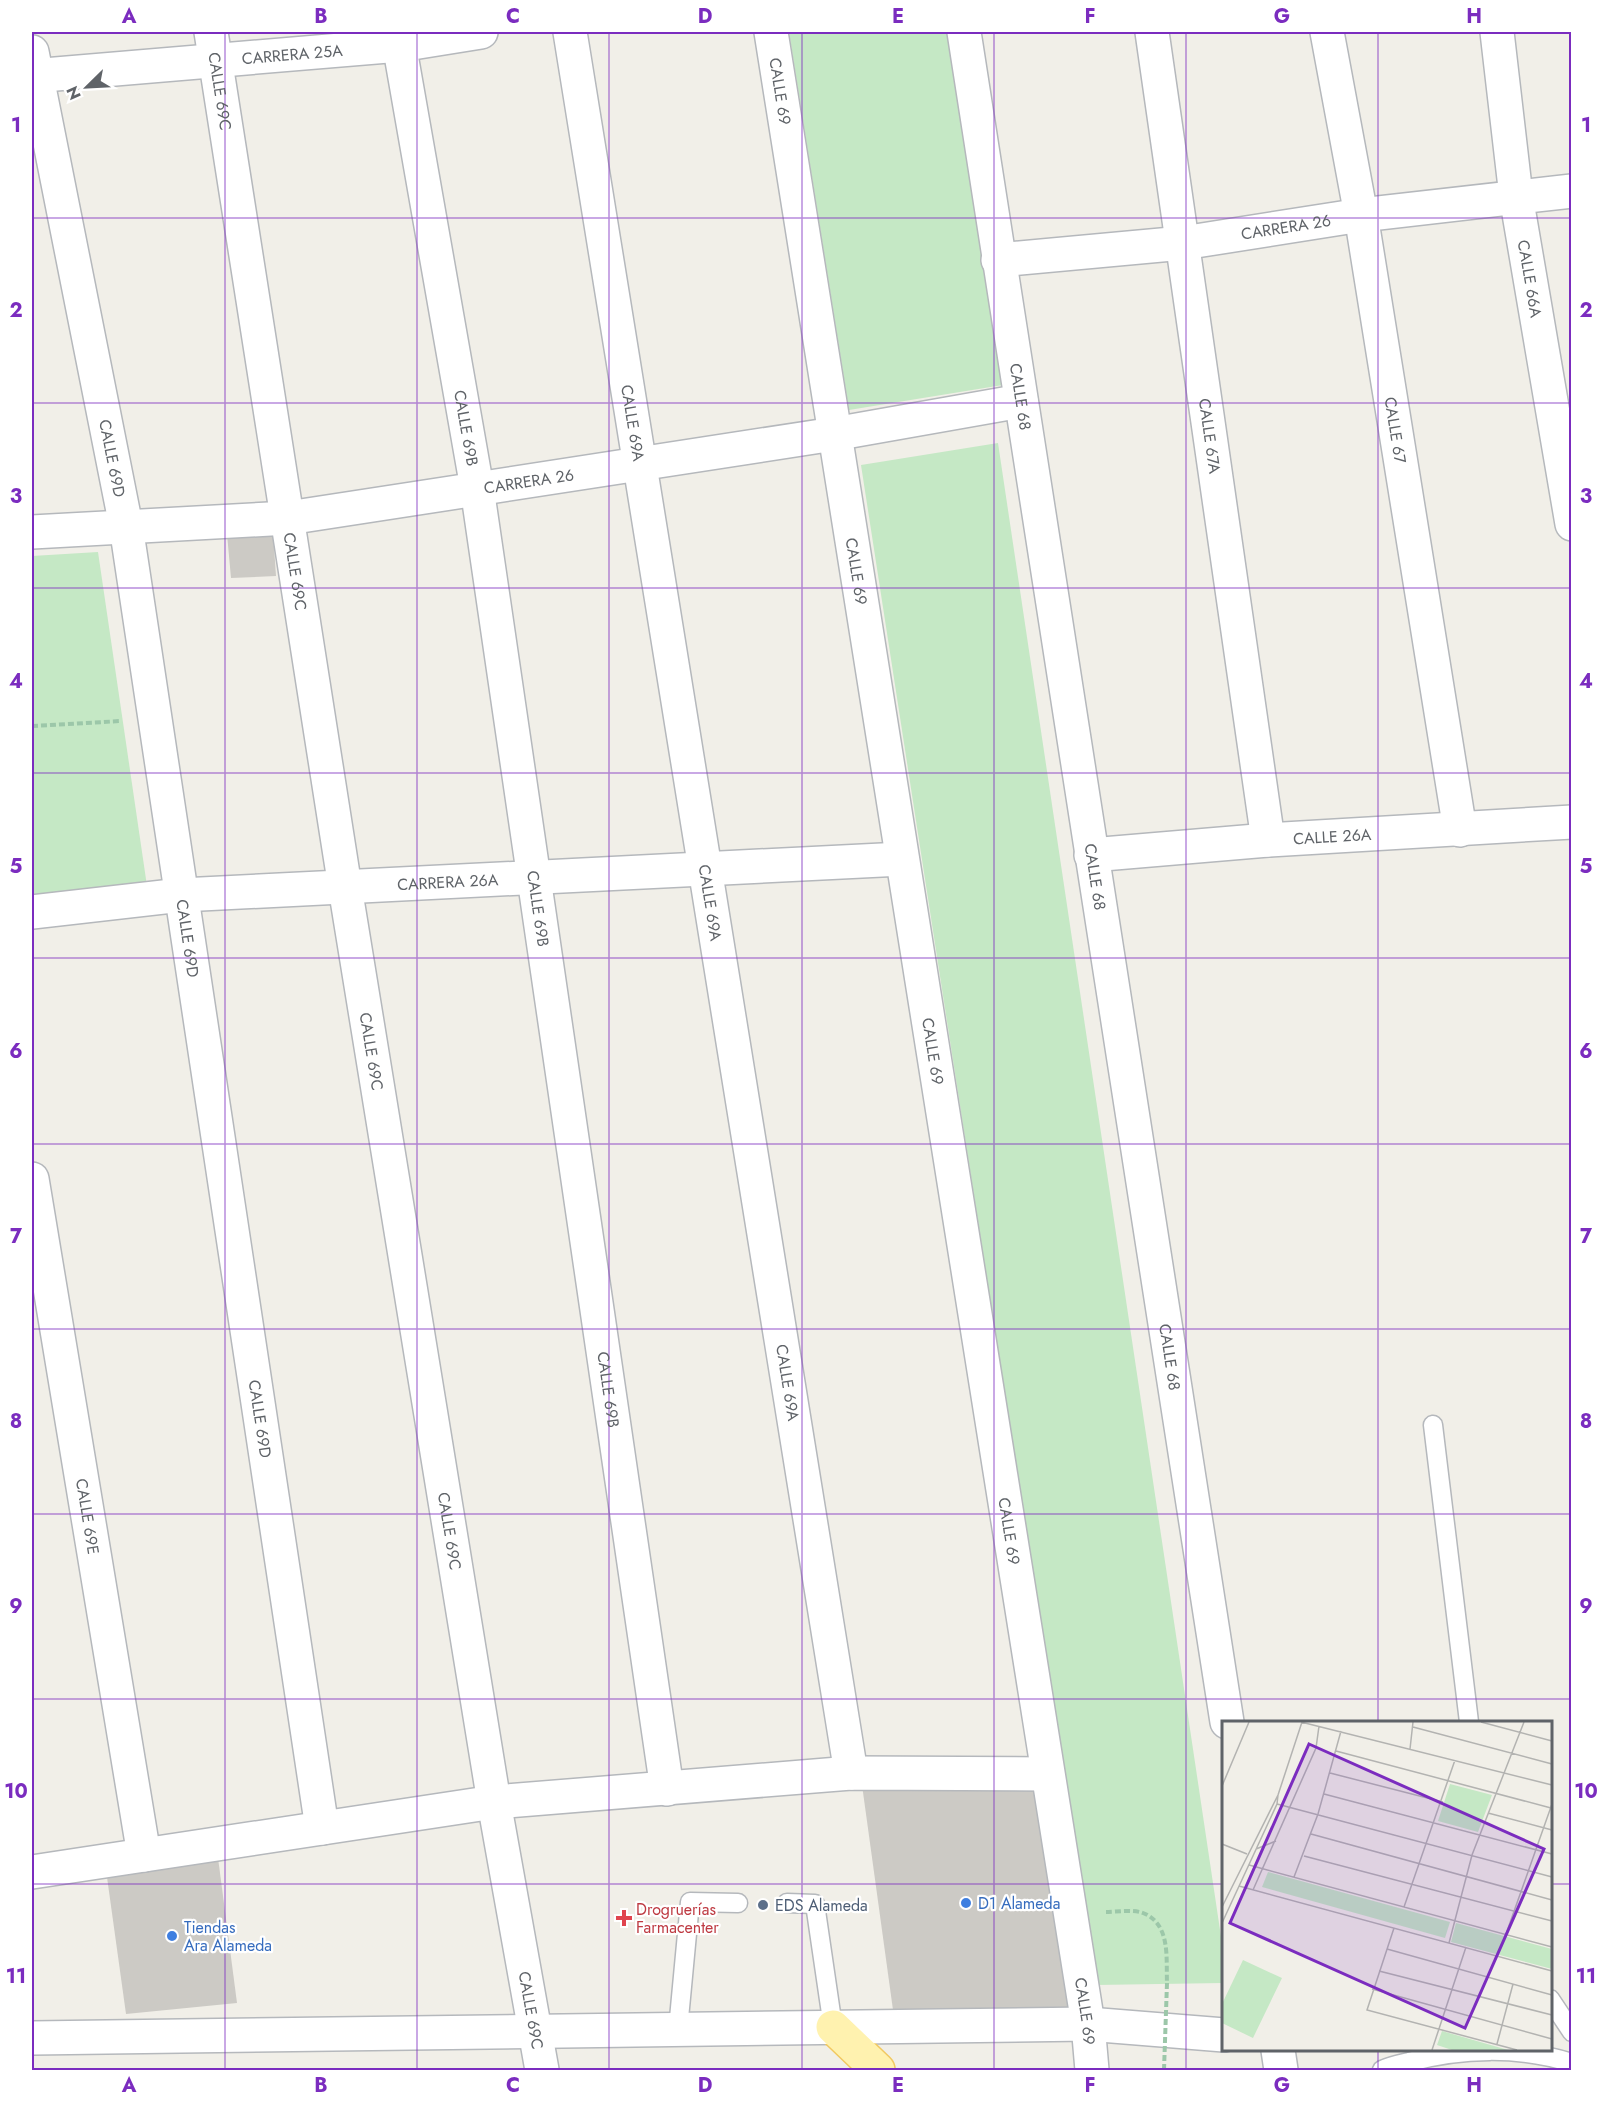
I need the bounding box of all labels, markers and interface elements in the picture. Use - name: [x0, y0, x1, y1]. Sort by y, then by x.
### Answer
- text: A: [121, 2, 137, 31]
- text: B: [314, 2, 328, 31]
- text: C: [506, 2, 520, 31]
- text: D: [698, 2, 712, 31]
- text: E: [892, 2, 904, 31]
- text: F: [1084, 2, 1096, 31]
- text: G: [1274, 2, 1290, 31]
- text: H: [1466, 2, 1482, 31]
- street label: CARRERA 25A: [241, 39, 344, 70]
- street label: CALLE 69C: [202, 51, 237, 132]
- street label: CALLE 69: [763, 56, 797, 127]
- north arrow: [57, 57, 117, 117]
- text: N: [61, 82, 87, 103]
- text: 1: [11, 111, 21, 140]
- text: 1: [1581, 111, 1591, 140]
- street label: CARRERA 26: [1239, 209, 1333, 246]
- street label: CALLE 66A: [1512, 238, 1548, 320]
- text: 2: [9, 296, 23, 325]
- text: 2: [1579, 296, 1593, 325]
- street label: CALLE 68: [1004, 362, 1037, 432]
- street label: CALLE 69A: [615, 383, 650, 463]
- street label: CALLE 69B: [448, 388, 484, 468]
- street label: CALLE 67: [1378, 395, 1412, 466]
- street label: CALLE 67A: [1193, 397, 1226, 476]
- street label: CALLE 69D: [93, 417, 131, 499]
- street label: CARRERA 26: [482, 463, 575, 500]
- text: 3: [10, 482, 22, 511]
- text: 3: [1580, 482, 1592, 511]
- street label: CALLE 69C: [278, 531, 313, 612]
- street label: CALLE 69: [840, 536, 873, 607]
- text: 4: [9, 667, 23, 696]
- text: 4: [1579, 667, 1593, 696]
- street label: CALLE 26A: [1293, 823, 1372, 850]
- street label: CALLE 68: [1078, 842, 1112, 912]
- text: 5: [10, 852, 23, 881]
- text: 5: [1580, 852, 1593, 881]
- street label: CALLE 69A: [693, 863, 728, 943]
- street label: CARRERA 26A: [397, 868, 499, 896]
- street label: CALLE 69B: [521, 869, 555, 948]
- street label: CALLE 69D: [170, 898, 205, 979]
- street label: CALLE 69C: [354, 1011, 389, 1092]
- street label: CALLE 69: [916, 1016, 949, 1087]
- text: 6: [9, 1037, 23, 1066]
- text: 6: [1579, 1037, 1593, 1066]
- text: 7: [10, 1222, 23, 1251]
- text: 7: [1580, 1222, 1593, 1251]
- street label: CALLE 68: [1153, 1322, 1186, 1392]
- street label: CALLE 69A: [770, 1343, 805, 1423]
- street label: CALLE 69B: [591, 1350, 625, 1429]
- street label: CALLE 69D: [243, 1378, 277, 1459]
- text: 8: [10, 1407, 22, 1436]
- text: 8: [1580, 1407, 1592, 1436]
- street label: CALLE 69E: [70, 1477, 105, 1556]
- street label: CALLE 69C: [432, 1490, 467, 1572]
- street label: CALLE 69: [992, 1496, 1026, 1566]
- text: 9: [9, 1592, 23, 1621]
- text: 9: [1579, 1592, 1593, 1621]
- inset map: [1222, 1721, 1552, 2051]
- text: 10: [4, 1777, 28, 1806]
- text: 10: [1574, 1777, 1598, 1806]
- place label: D1 Alameda: [978, 1892, 1060, 1915]
- place label: EDS Alameda: [775, 1894, 868, 1917]
- marker: D1 Alameda: [959, 1896, 973, 1910]
- place label: Drogruerías Farmacenter: [636, 1898, 719, 1939]
- marker: EDS Alameda: [756, 1898, 770, 1912]
- marker: Drogruerías Farmacenter: [617, 1911, 631, 1925]
- place label: Tiendas Ara Alameda: [184, 1916, 272, 1957]
- marker: Tiendas Ara Alameda: [165, 1929, 179, 1943]
- text: 11: [6, 1962, 26, 1991]
- text: 11: [1576, 1962, 1596, 1991]
- street label: CALLE 69C: [513, 1970, 549, 2051]
- street label: CALLE 69: [1069, 1976, 1101, 2046]
- text: A: [121, 2071, 137, 2100]
- text: B: [314, 2071, 328, 2100]
- text: C: [506, 2071, 520, 2100]
- text: D: [698, 2071, 712, 2100]
- text: E: [892, 2071, 904, 2100]
- text: F: [1084, 2071, 1096, 2100]
- text: G: [1274, 2071, 1290, 2100]
- text: H: [1466, 2071, 1482, 2100]

